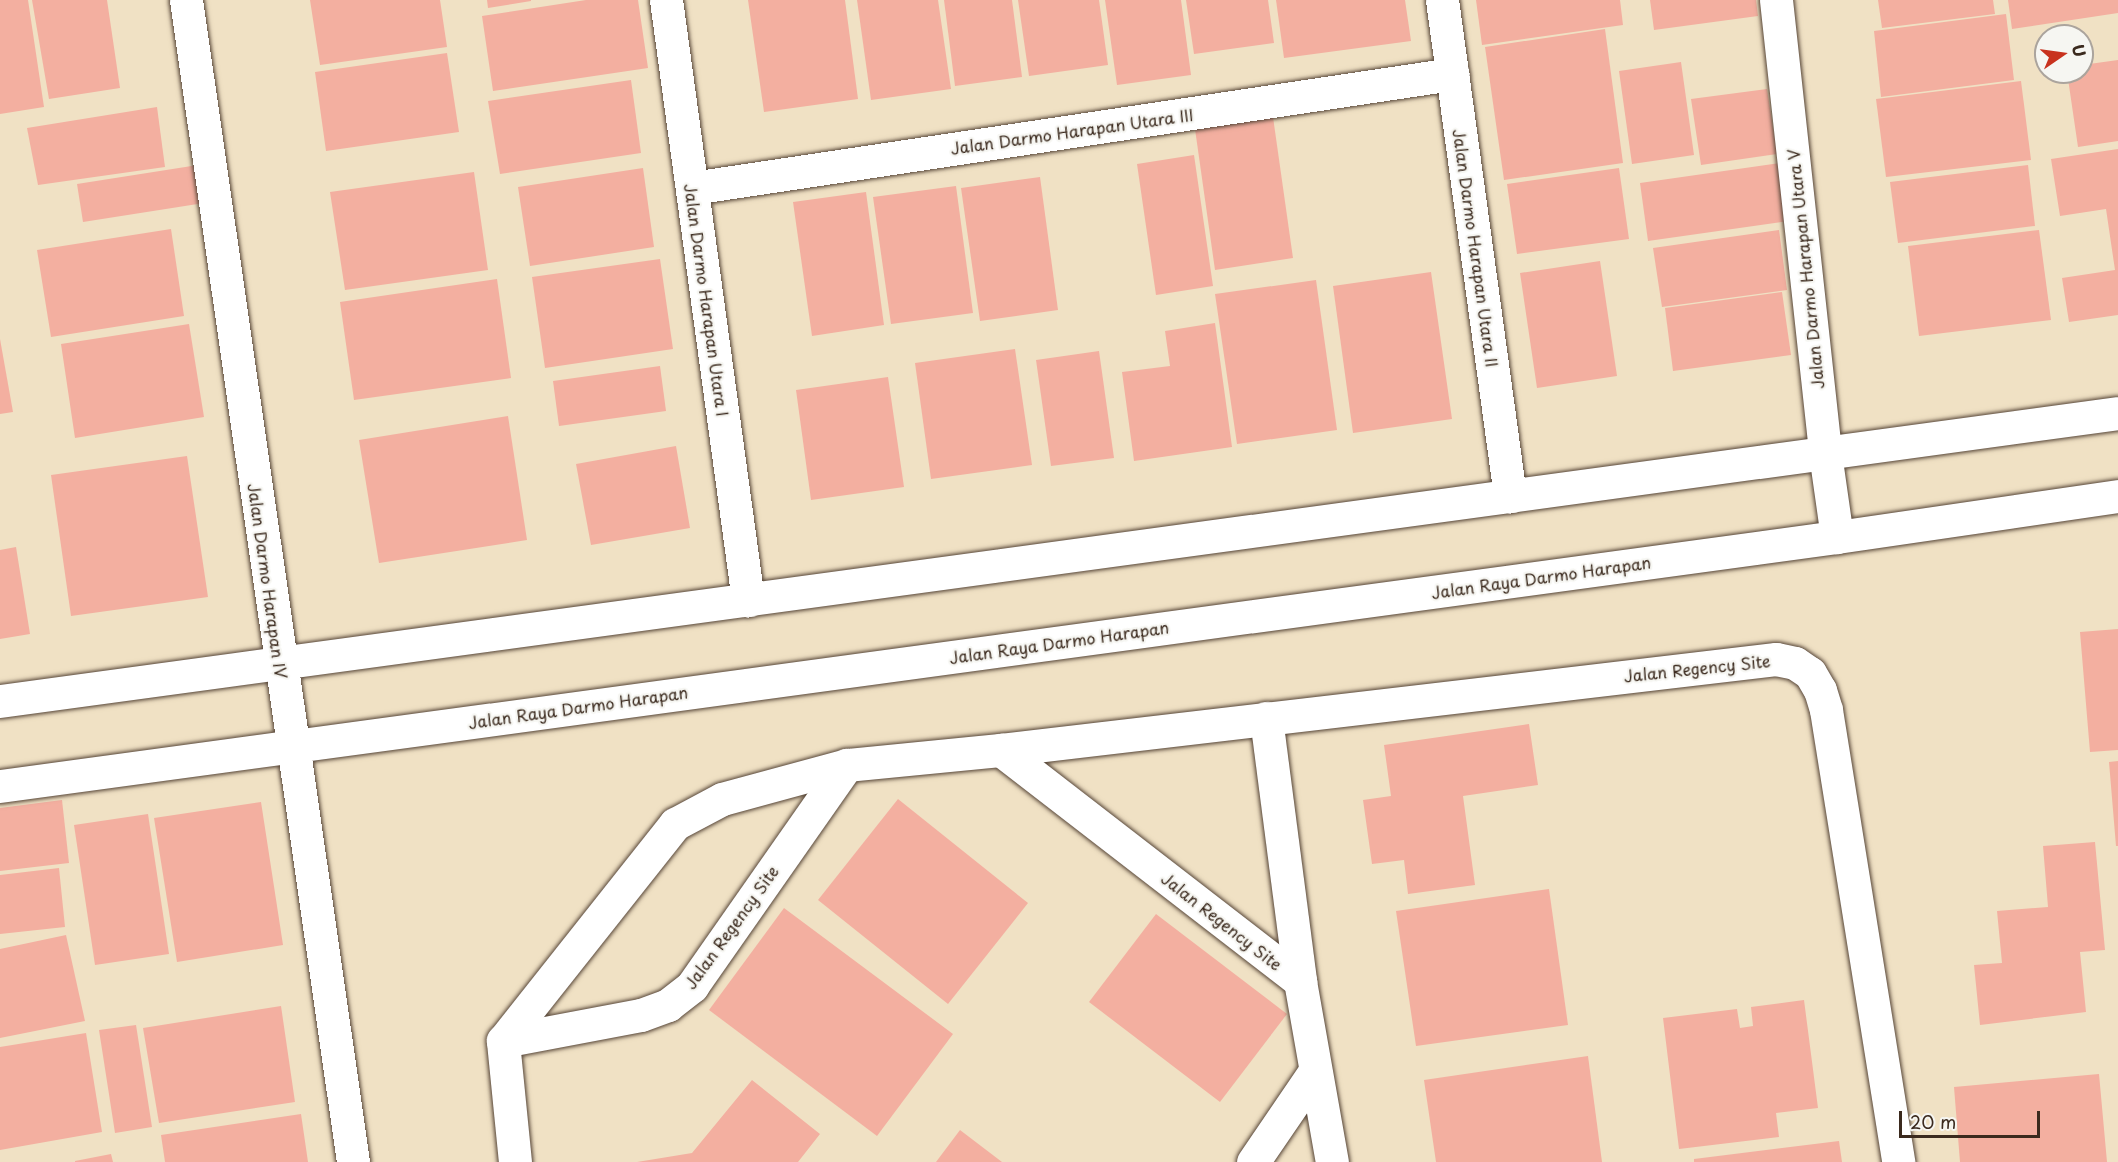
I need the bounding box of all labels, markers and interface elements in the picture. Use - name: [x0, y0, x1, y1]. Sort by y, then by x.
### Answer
- north arrow: [2034, 24, 2094, 84]
- text: U: [2067, 42, 2093, 59]
- street label: Jalan Darmo Harapan Utara III: [949, 104, 1195, 158]
- street label: Jalan Darmo Harapan Utara II: [1450, 127, 1502, 369]
- street label: Jalan Darmo Harapan Utara V: [1783, 147, 1827, 391]
- street label: Jalan Darmo Harapan Utara I: [681, 181, 733, 419]
- street label: Jalan Darmo Harapan IV: [245, 482, 291, 680]
- street label: Jalan Raya Darmo Harapan: [1430, 552, 1652, 602]
- street label: Jalan Raya Darmo Harapan: [948, 617, 1170, 667]
- street label: Jalan Regency Site: [1623, 651, 1771, 685]
- street label: Jalan Raya Darmo Harapan: [467, 682, 689, 732]
- street label: Jalan Regency Site: [680, 862, 782, 992]
- street label: Jalan Regency Site: [1158, 868, 1286, 974]
- scale bar: [1902, 1099, 2043, 1137]
- text: 20 m: [1910, 1108, 1956, 1135]

